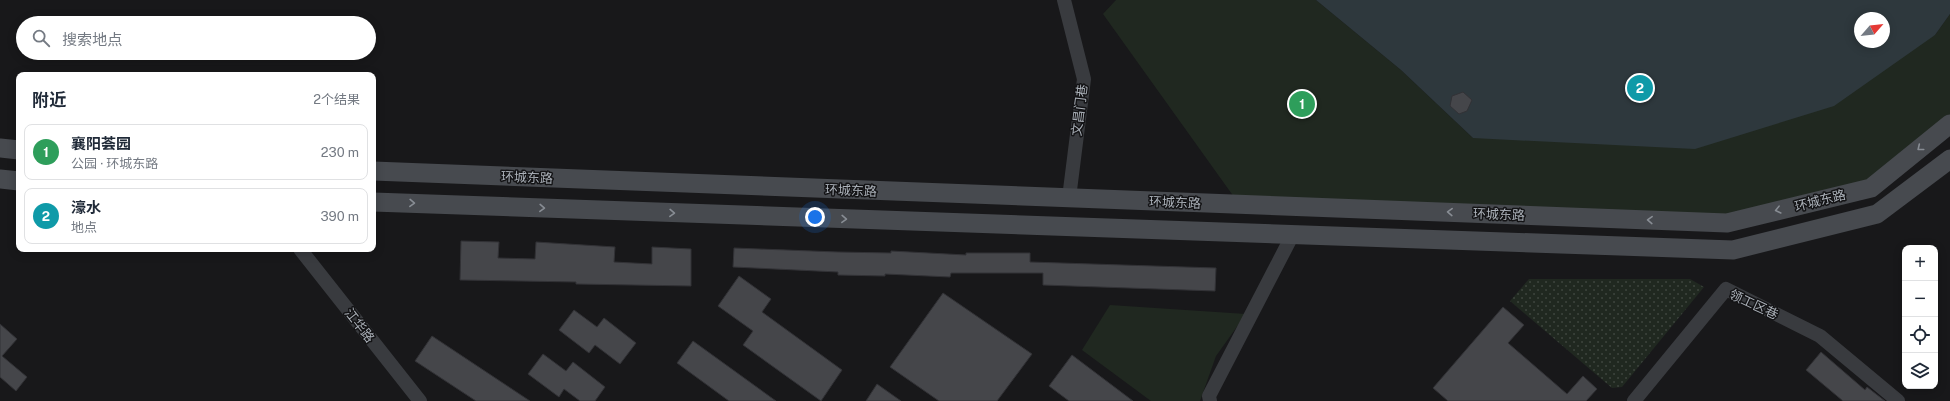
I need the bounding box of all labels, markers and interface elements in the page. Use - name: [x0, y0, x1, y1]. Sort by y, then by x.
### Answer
- north arrow: [1854, 12, 1890, 48]
- search box: [16, 16, 376, 60]
- icon: search: [30, 27, 52, 49]
- text: 搜索地点: [62, 31, 122, 48]
- pin: 2: [1627, 73, 1653, 103]
- street label: 文昌门巷: [1069, 83, 1090, 137]
- pin: 1: [1289, 89, 1315, 119]
- text: 附近: [32, 90, 66, 110]
- text: 2个结果: [313, 92, 360, 107]
- text: 襄阳荟园: [71, 135, 131, 152]
- one-way arrow: [1917, 144, 1924, 151]
- text: 1: [43, 145, 49, 160]
- text: 230 m: [321, 145, 359, 160]
- text: 公园 · 环城东路: [71, 156, 158, 171]
- street label: 环城东路: [501, 169, 553, 186]
- street label: 环城东路: [825, 182, 877, 199]
- street label: 环城东路: [1793, 187, 1847, 214]
- street label: 环城东路: [1149, 194, 1201, 211]
- text: 濠水: [71, 199, 101, 216]
- one-way arrow: [409, 199, 415, 208]
- one-way arrow: [539, 204, 545, 212]
- street label: 环城东路: [1473, 206, 1525, 223]
- one-way arrow: [1775, 206, 1782, 214]
- your location: [805, 207, 825, 227]
- one-way arrow: [669, 208, 675, 217]
- one-way arrow: [1447, 208, 1453, 217]
- text: 2: [42, 209, 50, 224]
- text: 390 m: [321, 209, 359, 224]
- one-way arrow: [841, 214, 847, 223]
- one-way arrow: [1647, 216, 1653, 224]
- text: 地点: [71, 220, 97, 235]
- map controls: [1902, 245, 1938, 389]
- button: +: [1902, 245, 1938, 281]
- button: −: [1902, 281, 1938, 317]
- street label: 领工区巷: [1727, 287, 1781, 322]
- street label: 江华路: [342, 305, 378, 345]
- button: locate: [1902, 317, 1938, 353]
- button: layers: [1902, 353, 1938, 389]

